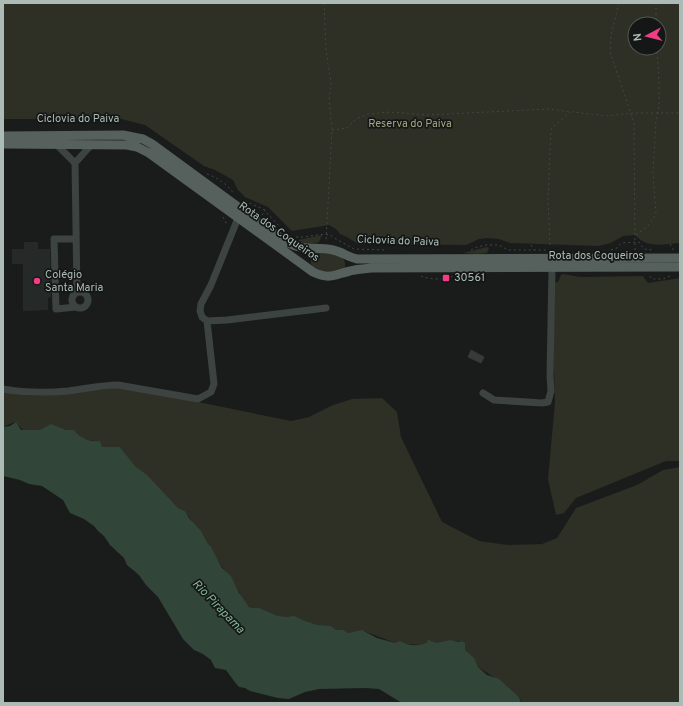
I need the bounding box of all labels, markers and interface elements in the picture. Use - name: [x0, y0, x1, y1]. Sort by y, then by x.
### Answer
- north arrow: [627, 16, 667, 56]
- text: N: [631, 32, 645, 42]
- street label: Ciclovia do Paiva: [37, 112, 119, 126]
- park label: Reserva do Paiva: [368, 117, 452, 131]
- street label: Rota dos Coqueiros: [236, 199, 322, 265]
- street label: Ciclovia do Paiva: [356, 233, 440, 249]
- street label: Rota dos Coqueiros: [548, 249, 644, 263]
- place label: Colégio Santa Maria: [45, 268, 103, 295]
- place label: 30561: [454, 271, 485, 285]
- marker: 30561: [441, 273, 451, 283]
- marker: Colégio Santa Maria: [32, 276, 42, 286]
- water label: Rio Pirapama: [188, 577, 248, 638]

